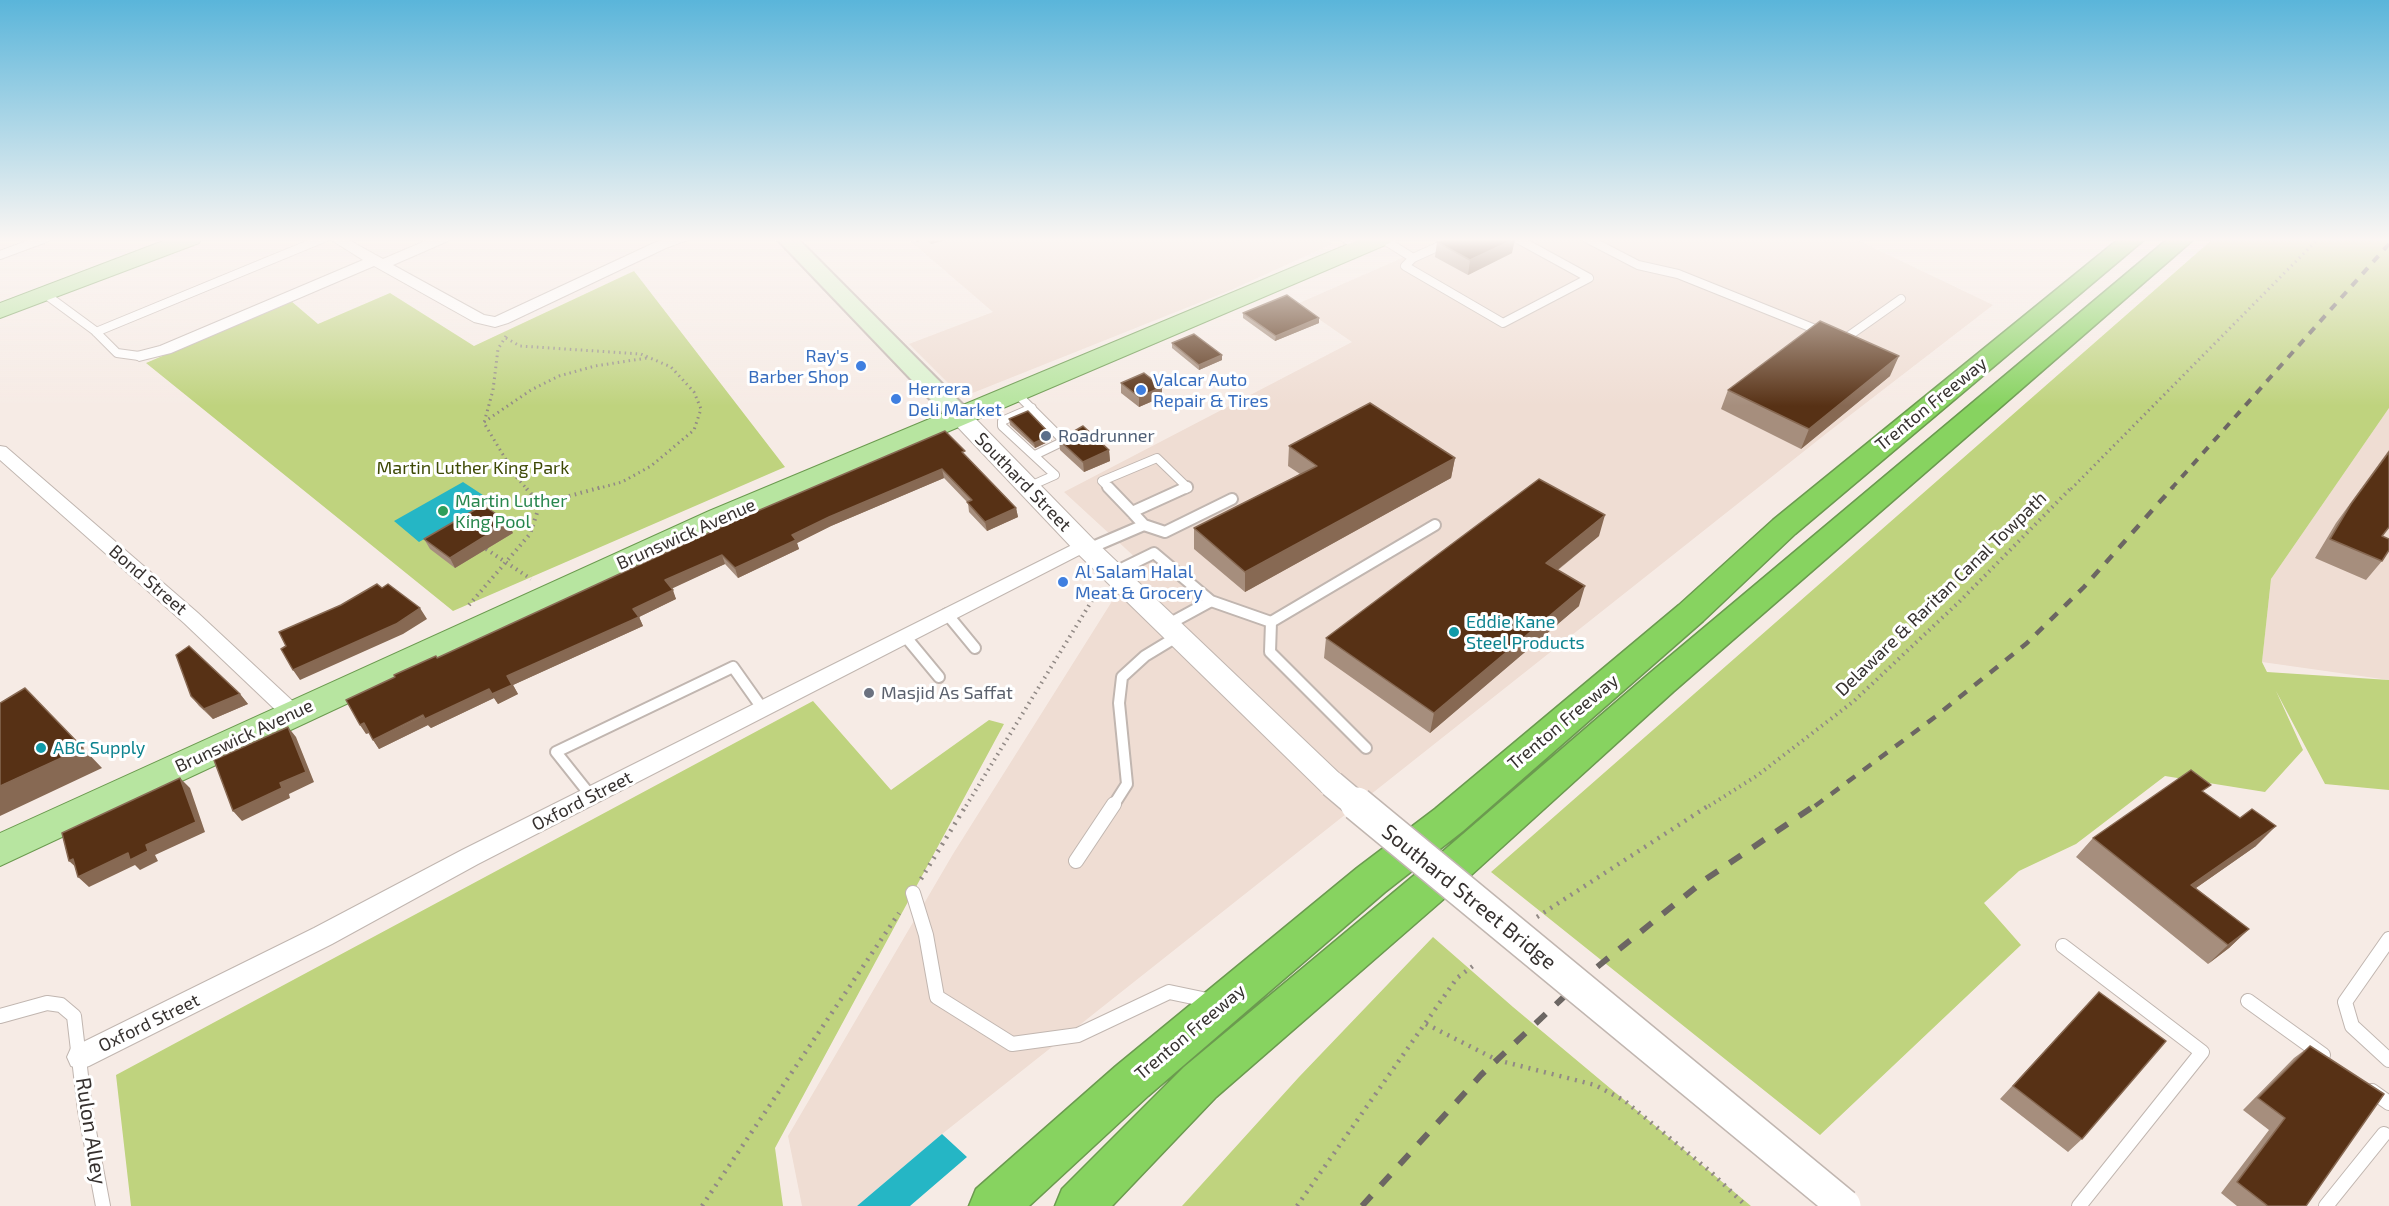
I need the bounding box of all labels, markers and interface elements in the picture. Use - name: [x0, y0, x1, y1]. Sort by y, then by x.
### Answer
- place label: Ray's Barber Shop: [748, 345, 849, 388]
- street label: Trenton Freeway: [1871, 352, 1991, 456]
- marker: Ray's Barber Shop: [854, 359, 868, 373]
- place label: Valcar Auto Repair & Tires: [1153, 369, 1268, 412]
- place label: Herrera Deli Market: [908, 378, 1002, 420]
- marker: Valcar Auto Repair & Tires: [1134, 383, 1148, 397]
- marker: Herrera Deli Market: [889, 392, 903, 406]
- place label: Roadrunner: [1058, 425, 1155, 447]
- street label: Southard Street: [970, 428, 1076, 536]
- marker: Roadrunner: [1039, 429, 1053, 443]
- park label: Martin Luther King Park: [377, 457, 569, 479]
- street label: Delaware & Raritan Canal Towpath: [1831, 487, 2051, 701]
- place label: Martin Luther King Pool: [455, 490, 567, 532]
- street label: Brunswick Avenue: [613, 494, 759, 574]
- marker: Martin Luther King Pool: [436, 504, 450, 518]
- street label: Bond Street: [105, 540, 191, 620]
- place label: Al Salam Halal Meat & Grocery: [1075, 561, 1203, 604]
- marker: Al Salam Halal Meat & Grocery: [1056, 575, 1070, 589]
- place label: Eddie Kane Steel Products: [1466, 611, 1585, 654]
- marker: Eddie Kane Steel Products: [1447, 625, 1461, 639]
- street label: Trenton Freeway: [1503, 670, 1623, 774]
- place label: Masjid As Saffat: [881, 682, 1013, 704]
- marker: Masjid As Saffat: [862, 686, 876, 700]
- street label: Brunswick Avenue: [172, 695, 316, 777]
- place label: ABC Supply: [53, 737, 145, 759]
- marker: ABC Supply: [34, 741, 48, 755]
- street label: Oxford Street: [528, 766, 636, 836]
- street label: Southard Street Bridge: [1377, 819, 1561, 975]
- street label: Trenton Freeway: [1130, 980, 1250, 1084]
- street label: Oxford Street: [95, 989, 203, 1057]
- street label: Rulon Alley: [70, 1076, 112, 1186]

